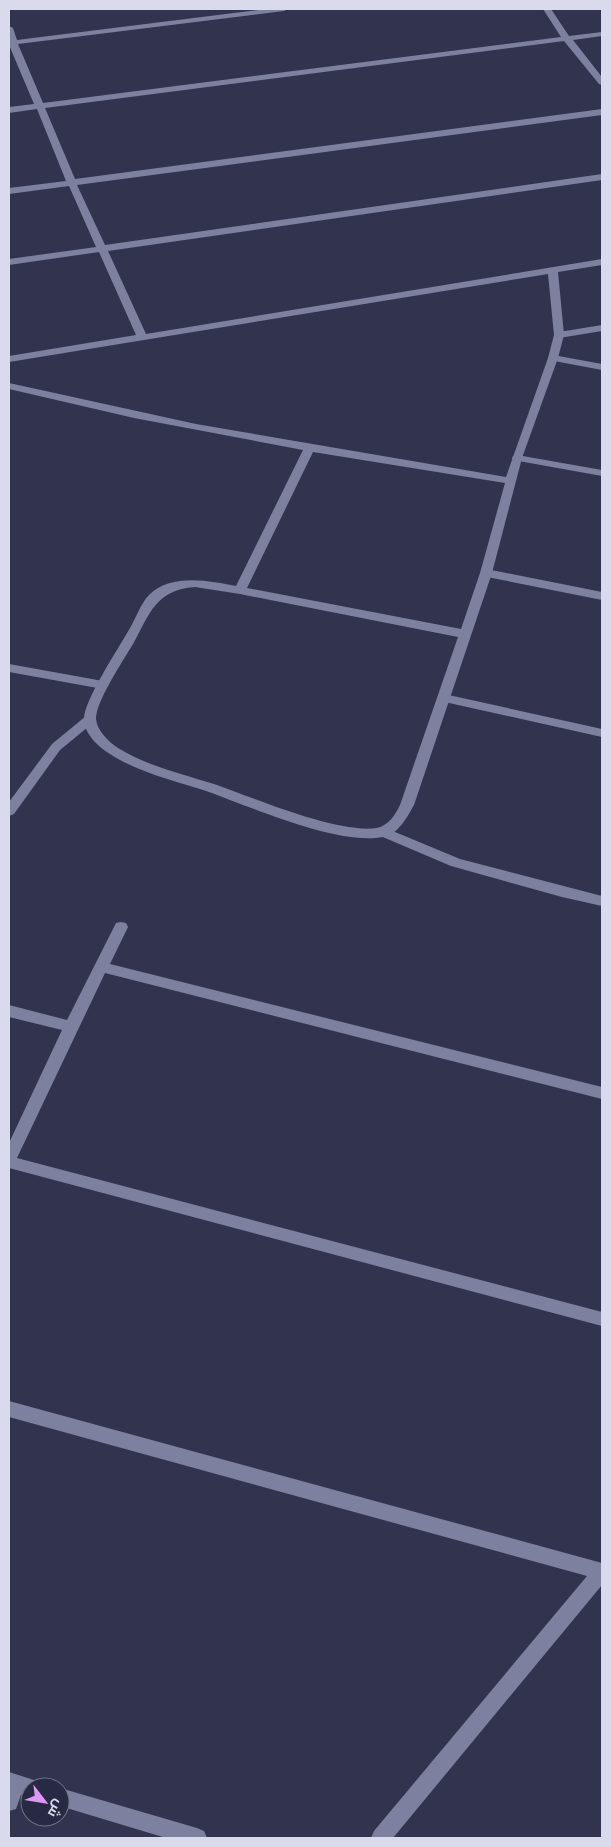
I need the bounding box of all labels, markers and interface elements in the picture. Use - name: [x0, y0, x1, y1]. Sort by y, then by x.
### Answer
- north arrow: [20, 1777, 70, 1827]
- text: ش: [44, 1796, 68, 1821]

